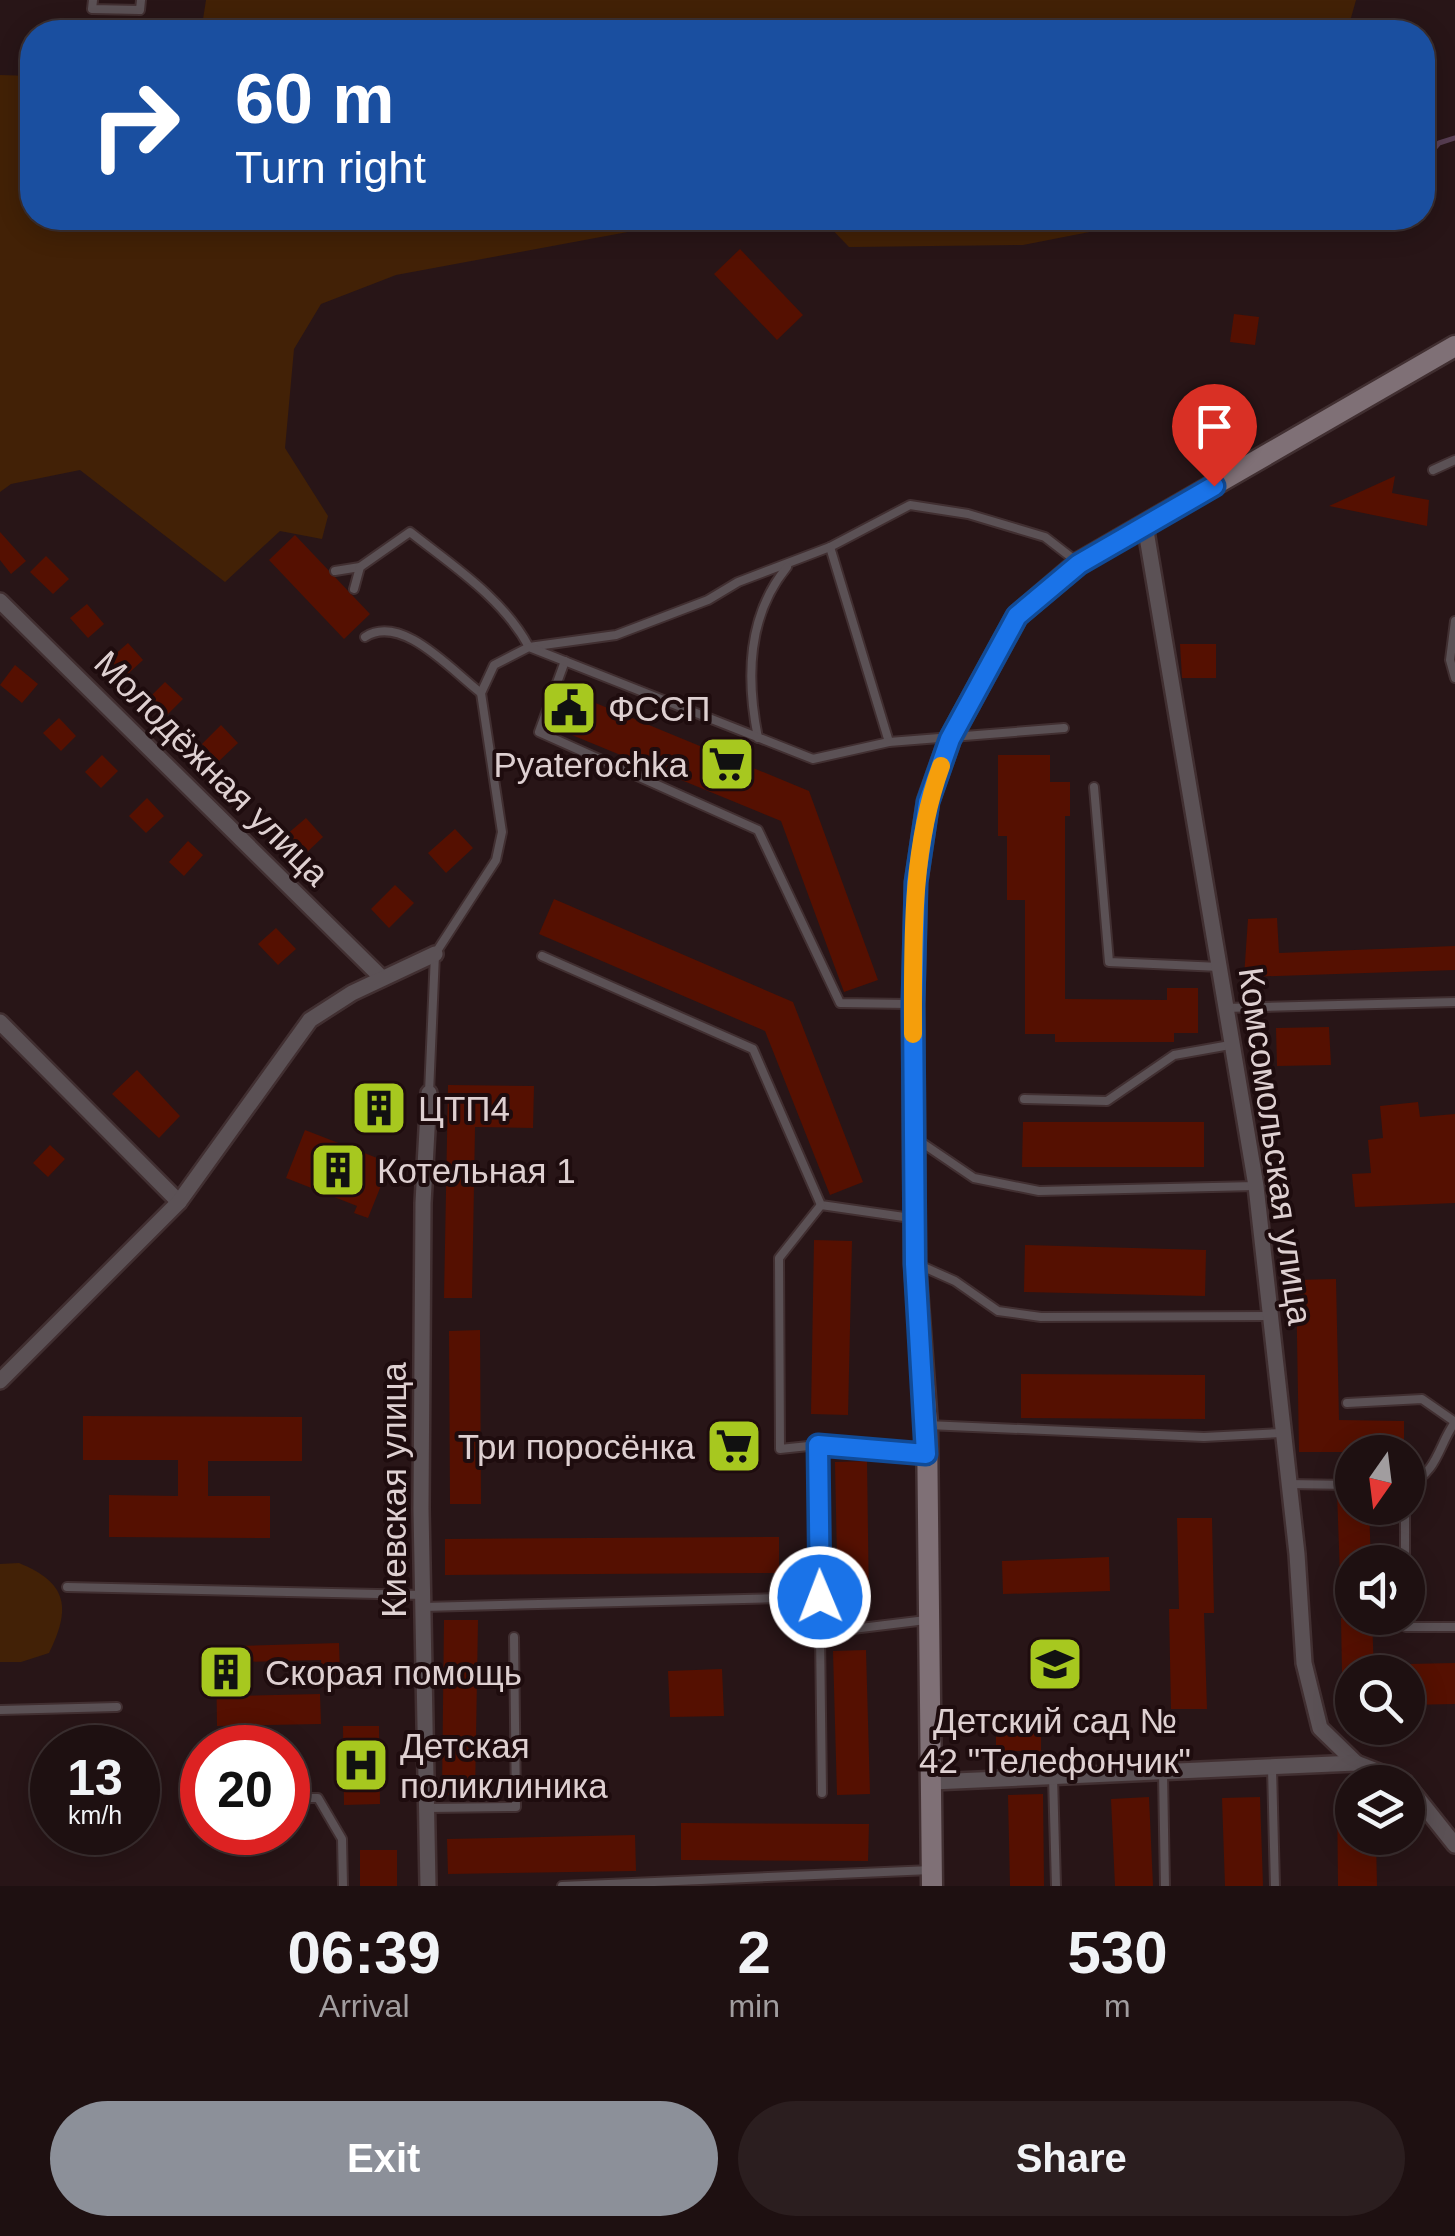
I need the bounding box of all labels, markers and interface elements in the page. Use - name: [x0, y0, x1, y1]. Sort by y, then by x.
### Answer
- icon: right: [70, 60, 200, 190]
- text: 60 m: [235, 60, 395, 138]
- text: Turn right: [235, 142, 426, 193]
- pin: [1172, 384, 1257, 487]
- icon: arrive: [1187, 399, 1242, 454]
- street label: Молодёжная улица: [87, 643, 337, 893]
- public building icon: ФССП: [539, 678, 599, 738]
- place label: ФССП: [608, 689, 710, 728]
- supermarket icon: Pyaterochka: [697, 734, 757, 794]
- place label: Pyaterochka: [493, 745, 689, 784]
- street label: Комсомольская улица: [1232, 965, 1320, 1328]
- building icon: ЦТП4: [349, 1078, 409, 1138]
- place label: ЦТП4: [418, 1089, 510, 1128]
- building icon: Котельная 1: [308, 1140, 368, 1200]
- place label: Котельная 1: [377, 1151, 576, 1190]
- street label: Киевская улица: [374, 1362, 413, 1618]
- supermarket icon: Три поросёнка: [704, 1416, 764, 1476]
- place label: Три поросёнка: [458, 1427, 696, 1466]
- north arrow: [1335, 1435, 1425, 1525]
- map controls: [1335, 1435, 1425, 1855]
- position arrow: [768, 1545, 872, 1649]
- button: sound: [1335, 1545, 1425, 1635]
- school or university icon: Детский сад № 42 "Телефончик": [1025, 1634, 1085, 1694]
- building icon: Скорая помощь: [196, 1642, 256, 1702]
- place label: Скорая помощь: [265, 1653, 522, 1692]
- button: search: [1335, 1655, 1425, 1745]
- place label: Детский сад № 42 "Телефончик": [919, 1701, 1191, 1780]
- speed limit sign: 20: [180, 1725, 310, 1855]
- place label: Детская поликлиника: [400, 1726, 608, 1805]
- hospital icon: Детская поликлиника: [331, 1735, 391, 1795]
- text: 13: [67, 1750, 123, 1806]
- button: layers: [1335, 1765, 1425, 1855]
- text: km/h: [68, 1801, 122, 1829]
- text: 06:39: [287, 1919, 441, 1986]
- text: 2: [737, 1919, 771, 1986]
- text: 530: [1067, 1919, 1168, 1986]
- text: Arrival: [319, 1988, 410, 2024]
- text: min: [728, 1988, 780, 2024]
- text: m: [1104, 1988, 1131, 2024]
- button: Exit: [50, 2101, 718, 2216]
- button: Share: [738, 2101, 1405, 2216]

